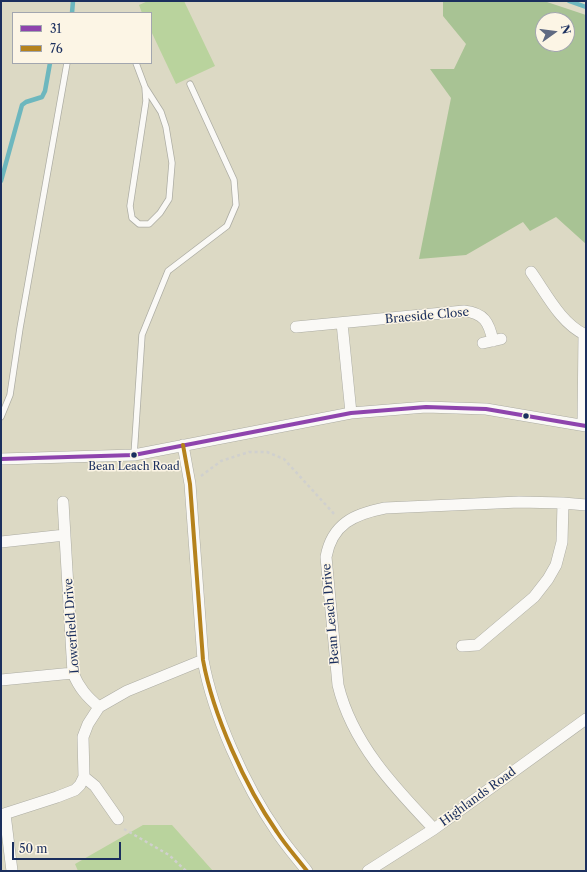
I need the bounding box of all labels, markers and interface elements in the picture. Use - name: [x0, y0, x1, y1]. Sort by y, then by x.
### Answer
- legend: [12, 12, 152, 64]
- north arrow: [535, 12, 575, 52]
- text: 31: [50, 21, 62, 36]
- text: N: [558, 23, 574, 36]
- text: 76: [50, 41, 63, 56]
- street label: Braeside Close: [384, 305, 470, 327]
- unlabelled marker: [521, 411, 531, 421]
- marker: Bean Leach Road: [129, 450, 139, 460]
- place label: Bean Leach Road: [88, 460, 180, 474]
- street label: Bean Leach Drive: [319, 563, 343, 665]
- street label: Lowerfield Drive: [61, 578, 83, 674]
- street label: Highlands Road: [437, 765, 519, 829]
- scale bar: [14, 834, 123, 860]
- text: 50 m: [19, 841, 48, 856]

